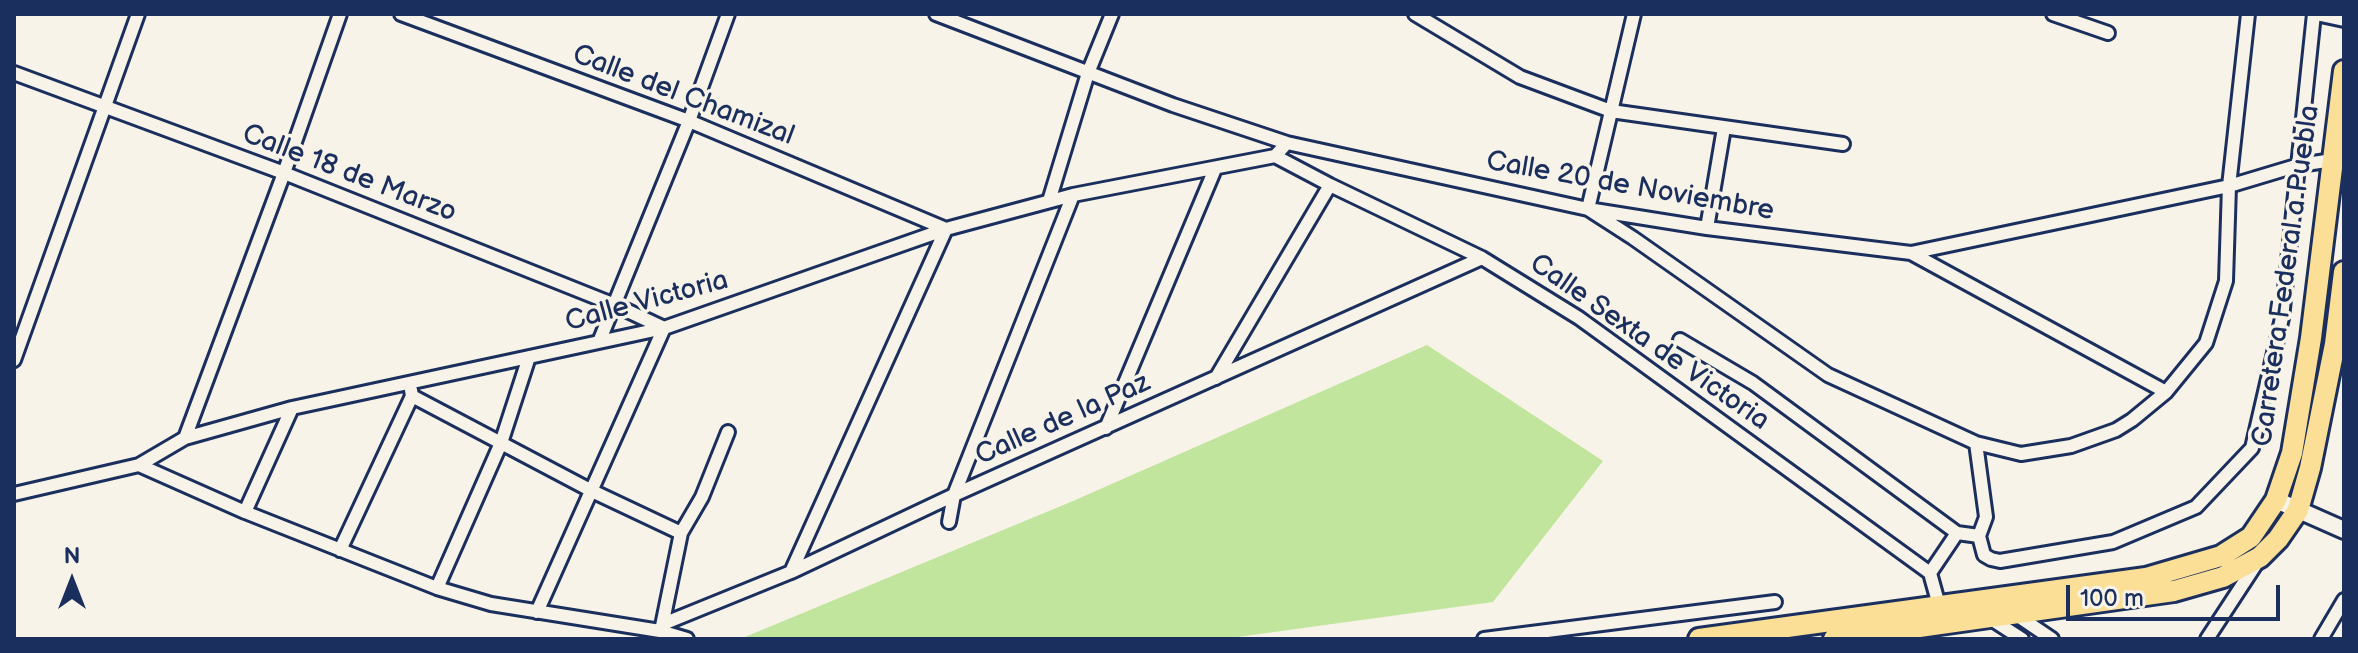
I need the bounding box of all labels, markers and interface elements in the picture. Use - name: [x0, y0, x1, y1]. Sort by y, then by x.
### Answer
- street label: Calle del Chamizal: [567, 38, 799, 154]
- street label: Carretera Federal a Puebla: [2246, 103, 2328, 449]
- street label: Calle 18 de Marzo: [237, 118, 461, 230]
- street label: Calle 20 de Noviembre: [1483, 145, 1777, 229]
- street label: Calle Sexta de Victoria: [1523, 248, 1775, 438]
- street label: Calle Victoria: [562, 264, 732, 340]
- street label: Calle de la Paz: [970, 367, 1156, 473]
- north arrow: [32, 541, 112, 621]
- text: N: [64, 543, 80, 570]
- scale bar: [2070, 569, 2284, 619]
- text: 100 m: [2080, 584, 2144, 613]

